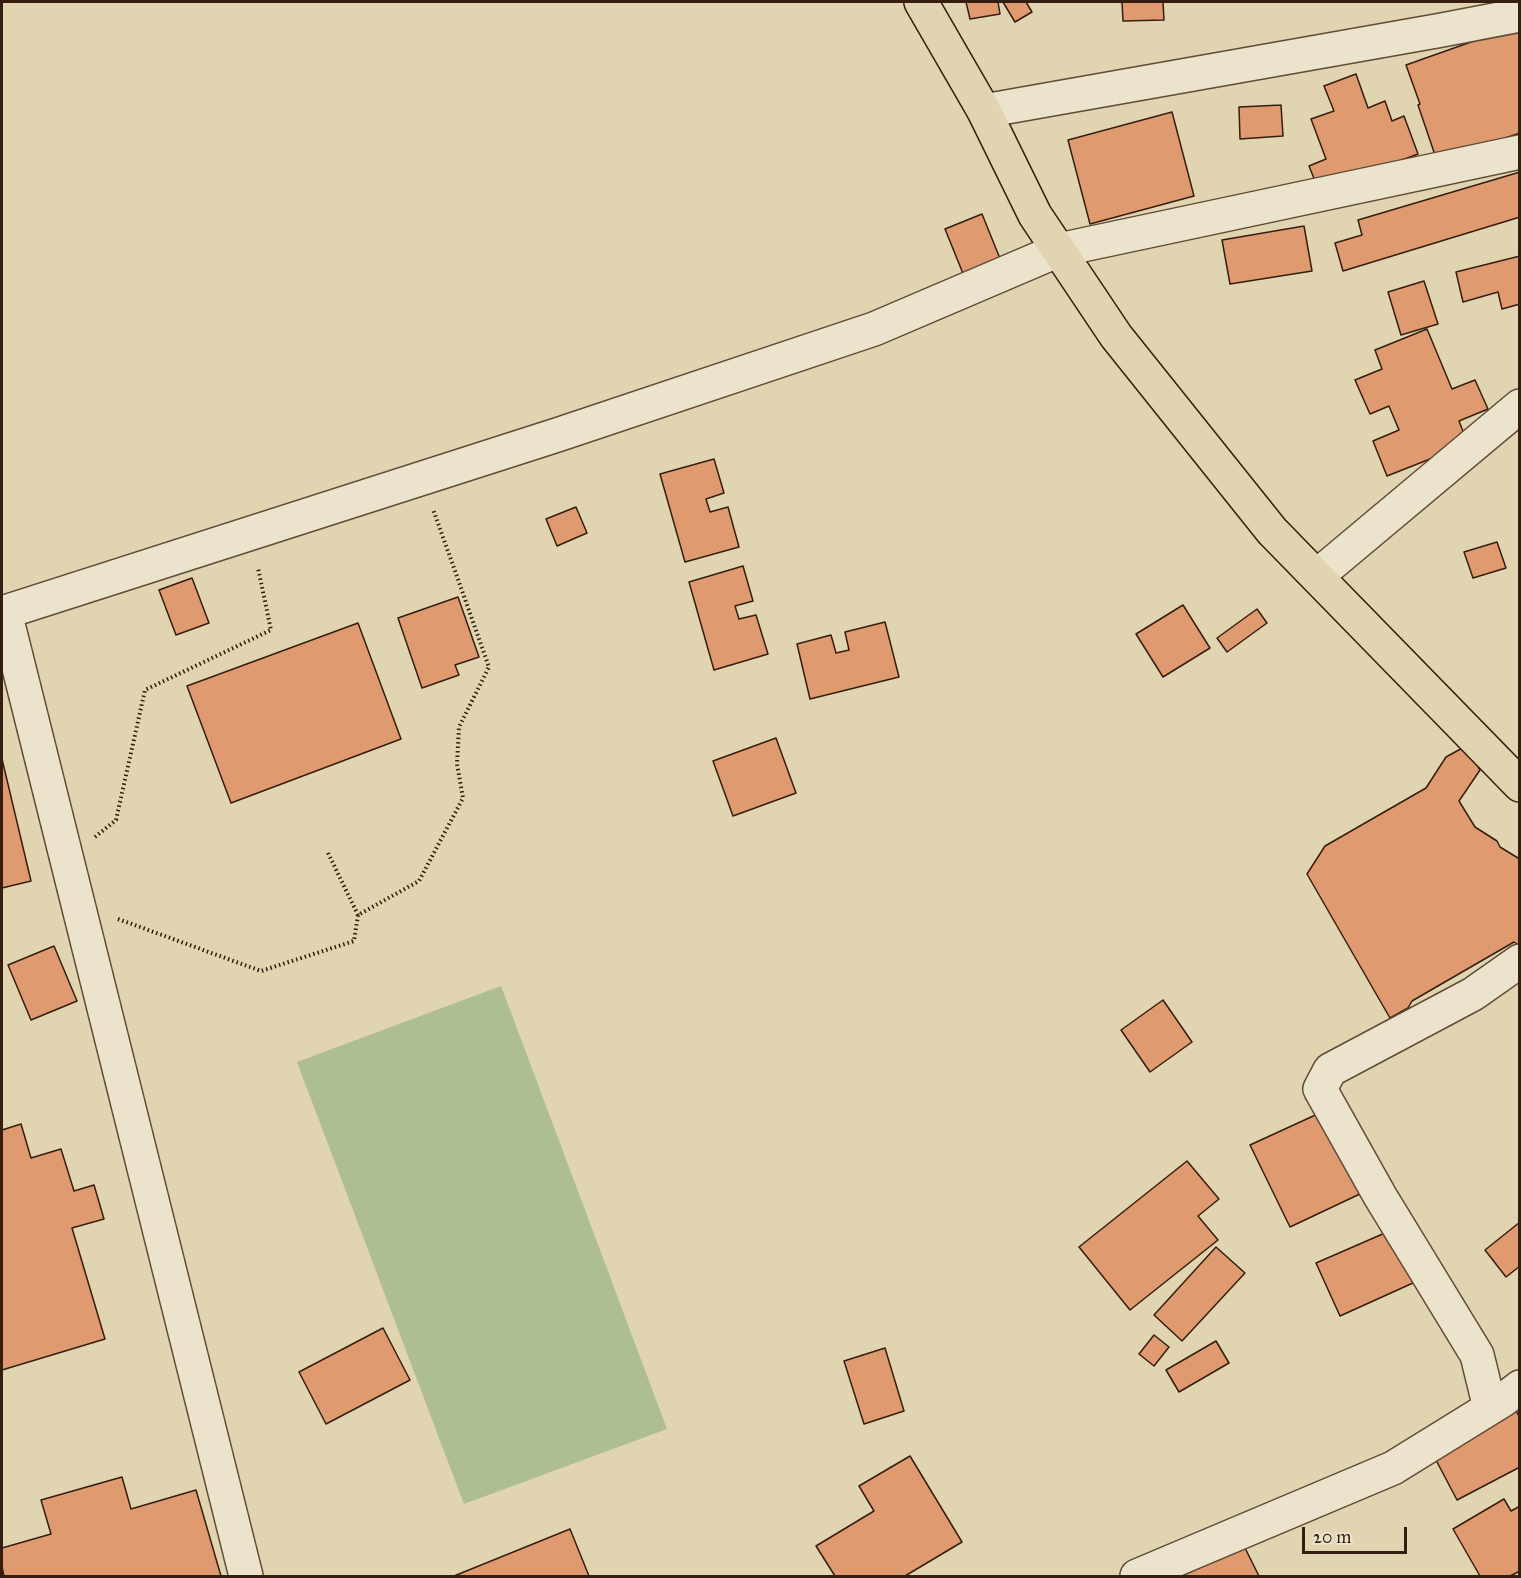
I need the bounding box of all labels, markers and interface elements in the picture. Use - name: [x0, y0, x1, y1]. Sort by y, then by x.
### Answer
- scale bar: [1305, 1515, 1410, 1553]
- text: 20 m: [1313, 1526, 1351, 1548]

